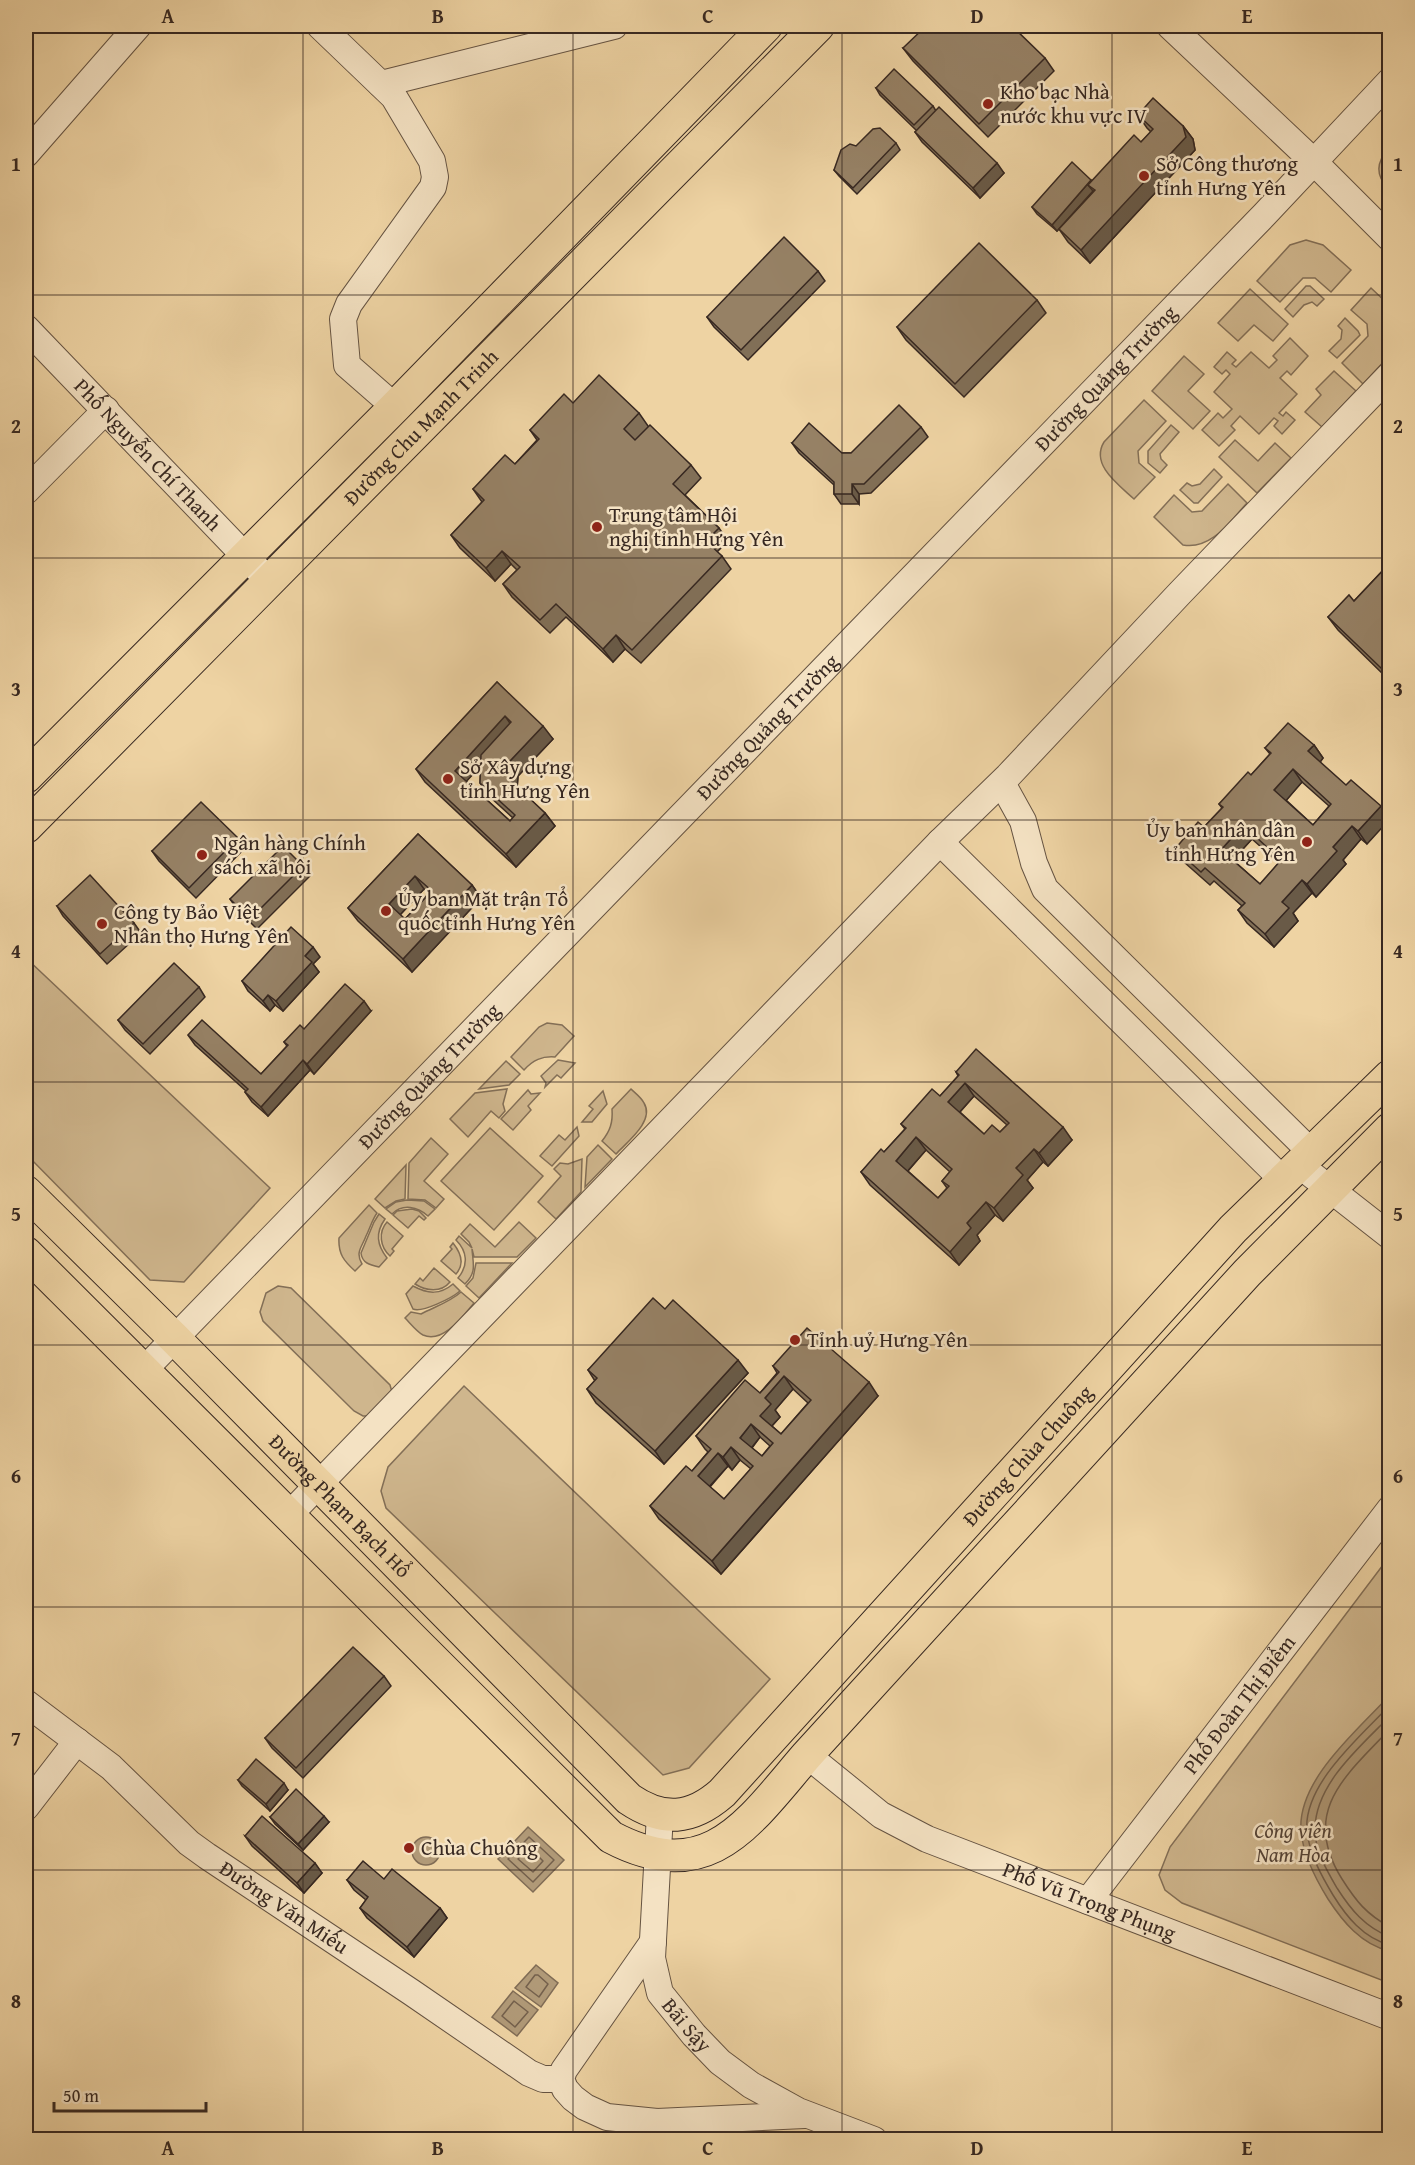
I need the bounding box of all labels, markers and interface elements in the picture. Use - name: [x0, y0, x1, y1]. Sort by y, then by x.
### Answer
- text: A: [162, 1, 175, 30]
- text: B: [432, 1, 444, 30]
- text: C: [702, 1, 714, 30]
- text: D: [970, 1, 984, 30]
- text: E: [1242, 1, 1253, 30]
- place label: Kho bạc Nhà nước khu vực IV: [1000, 76, 1147, 131]
- marker: Kho bạc Nhà nước khu vực IV: [981, 97, 995, 111]
- place label: Sở Công thương tỉnh Hưng Yên: [1156, 148, 1298, 203]
- text: 1: [11, 149, 21, 178]
- text: 1: [1393, 149, 1403, 178]
- marker: Sở Công thương tỉnh Hưng Yên: [1137, 169, 1151, 183]
- street label: Đường Quảng Trường: [1027, 297, 1184, 458]
- street label: Đường Chu Mạnh Trinh: [336, 342, 505, 512]
- street label: Phố Nguyễn Chí Thanh: [67, 371, 229, 538]
- text: 2: [11, 411, 21, 440]
- text: 2: [1393, 411, 1403, 440]
- place label: Trung tâm Hội nghị tỉnh Hưng Yên: [609, 499, 784, 554]
- marker: Trung tâm Hội nghị tỉnh Hưng Yên: [590, 520, 604, 534]
- street label: Đường Quảng Trường: [689, 646, 846, 807]
- text: 3: [11, 674, 21, 703]
- text: 3: [1393, 674, 1403, 703]
- place label: Sở Xây dựng tỉnh Hưng Yên: [460, 751, 590, 806]
- marker: Sở Xây dựng tỉnh Hưng Yên: [441, 772, 455, 786]
- place label: Ủy ban nhân dân tỉnh Hưng Yên: [1146, 814, 1295, 869]
- place label: Ngân hàng Chính sách xã hội: [214, 827, 366, 882]
- marker: Ủy ban nhân dân tỉnh Hưng Yên: [1300, 835, 1314, 849]
- marker: Ngân hàng Chính sách xã hội: [195, 848, 209, 862]
- place label: Ủy ban Mặt trận Tổ quốc tỉnh Hưng Yên: [398, 883, 575, 938]
- place label: Công ty Bảo Việt Nhân thọ Hưng Yên: [114, 896, 289, 951]
- marker: Ủy ban Mặt trận Tổ quốc tỉnh Hưng Yên: [379, 904, 393, 918]
- marker: Công ty Bảo Việt Nhân thọ Hưng Yên: [95, 917, 109, 931]
- text: 4: [11, 936, 21, 965]
- text: 4: [1393, 936, 1403, 965]
- street label: Đường Quảng Trường: [350, 995, 508, 1156]
- text: 5: [11, 1199, 21, 1228]
- text: 5: [1393, 1199, 1403, 1228]
- place label: Tỉnh uỷ Hưng Yên: [807, 1324, 968, 1355]
- marker: Tỉnh uỷ Hưng Yên: [788, 1333, 802, 1347]
- street label: Đường Chùa Chuông: [955, 1377, 1100, 1533]
- street label: Đường Phạm Bạch Hổ: [262, 1427, 418, 1585]
- text: 6: [11, 1461, 21, 1490]
- text: 6: [1393, 1461, 1403, 1490]
- street label: Phố Đoàn Thị Điểm: [1175, 1628, 1303, 1780]
- text: 7: [11, 1723, 21, 1752]
- text: 7: [1393, 1723, 1403, 1752]
- park label: Công viên Nam Hòa: [1254, 1815, 1332, 1870]
- place label: Chùa Chuông: [421, 1832, 538, 1863]
- marker: Chùa Chuông: [402, 1841, 416, 1855]
- street label: Đường Văn Miếu: [214, 1853, 355, 1961]
- street label: Phố Vũ Trọng Phụng: [999, 1854, 1181, 1948]
- text: 8: [11, 1986, 21, 2015]
- text: 8: [1393, 1986, 1403, 2015]
- street label: Bãi Sậy: [655, 1991, 719, 2060]
- scale bar: [54, 2075, 206, 2113]
- text: 50 m: [63, 2082, 99, 2109]
- text: A: [162, 2133, 175, 2162]
- text: B: [432, 2133, 444, 2162]
- text: C: [702, 2133, 714, 2162]
- text: D: [970, 2133, 984, 2162]
- text: E: [1242, 2133, 1253, 2162]

